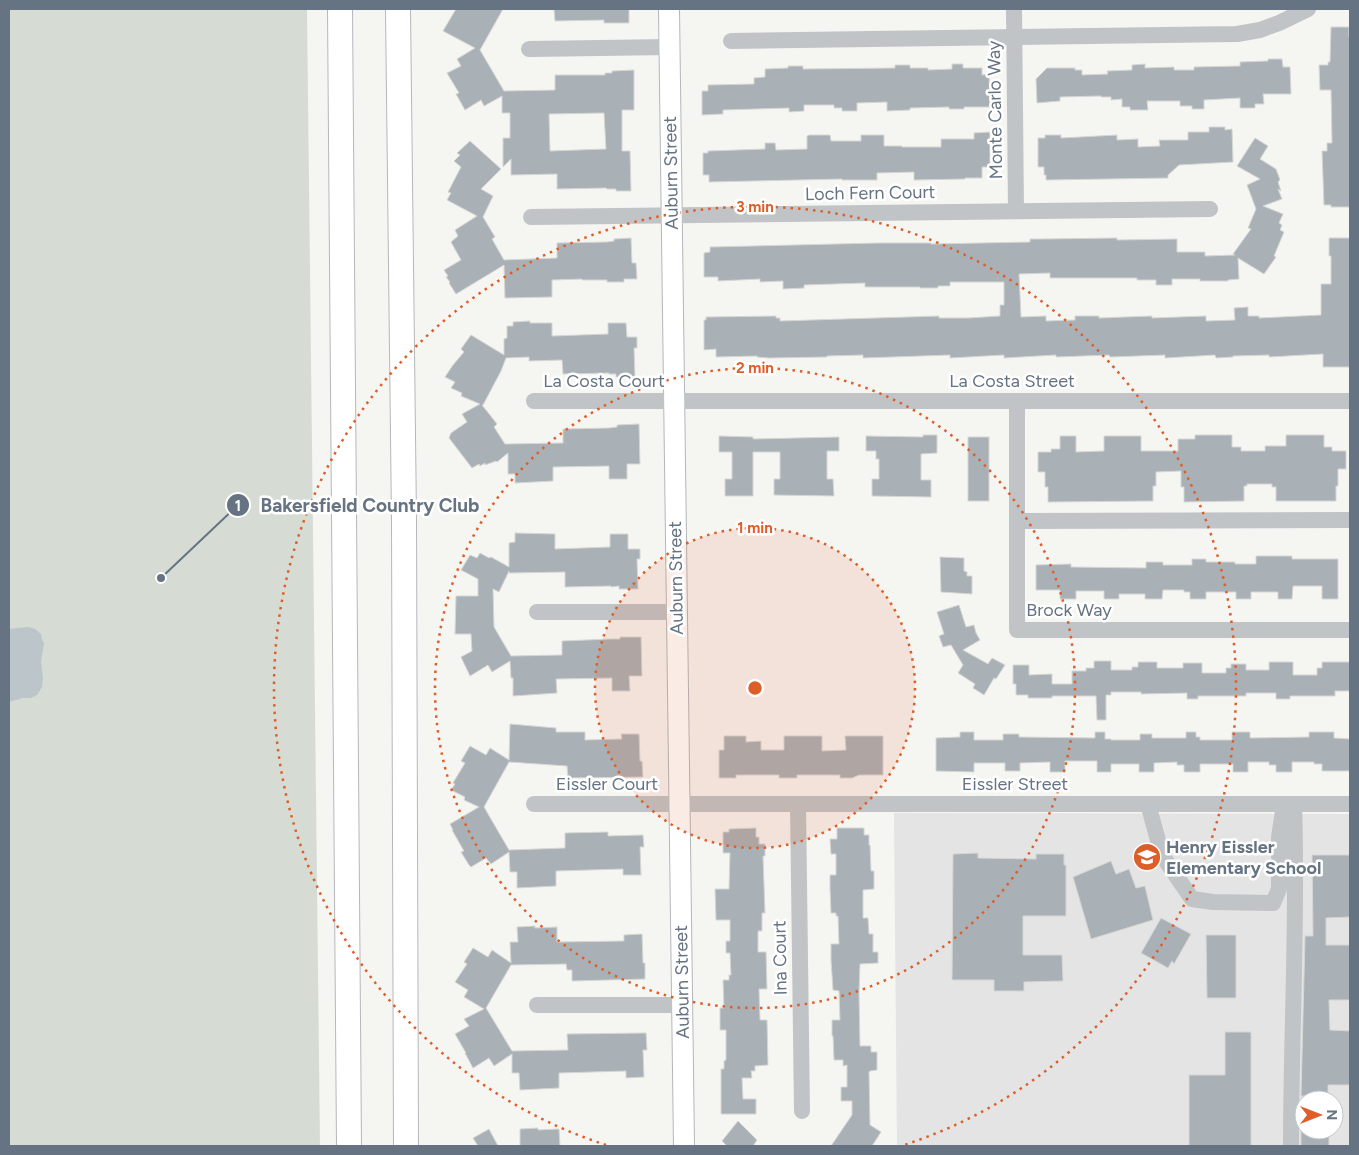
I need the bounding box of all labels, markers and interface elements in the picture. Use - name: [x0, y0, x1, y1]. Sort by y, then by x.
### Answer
- street label: Monte Carlo Way: [983, 40, 1007, 180]
- street label: Auburn Street: [659, 116, 683, 230]
- street label: Loch Fern Court: [805, 181, 936, 205]
- text: 3 min: [736, 198, 774, 216]
- text: 2 min: [736, 359, 774, 377]
- street label: La Costa Court: [543, 370, 665, 392]
- street label: La Costa Street: [949, 370, 1075, 392]
- callout: Bakersfield Country Club: [226, 488, 489, 522]
- text: Bakersfield Country Club: [261, 494, 479, 517]
- text: 1: [235, 497, 241, 515]
- text: 1 min: [737, 519, 773, 537]
- street label: Auburn Street: [664, 521, 688, 635]
- street label: Brock Way: [1026, 599, 1112, 621]
- centre of rings: [746, 679, 764, 697]
- street label: Eissler Court: [556, 773, 658, 795]
- street label: Eissler Street: [962, 773, 1068, 795]
- place label: Henry Eissler Elementary School: [1166, 836, 1321, 879]
- school or university icon: Henry Eissler Elementary School: [1132, 842, 1162, 872]
- street label: Ina Court: [768, 920, 792, 996]
- street label: Auburn Street: [670, 925, 694, 1039]
- north arrow: [1294, 1090, 1344, 1140]
- text: N: [1323, 1110, 1340, 1120]

